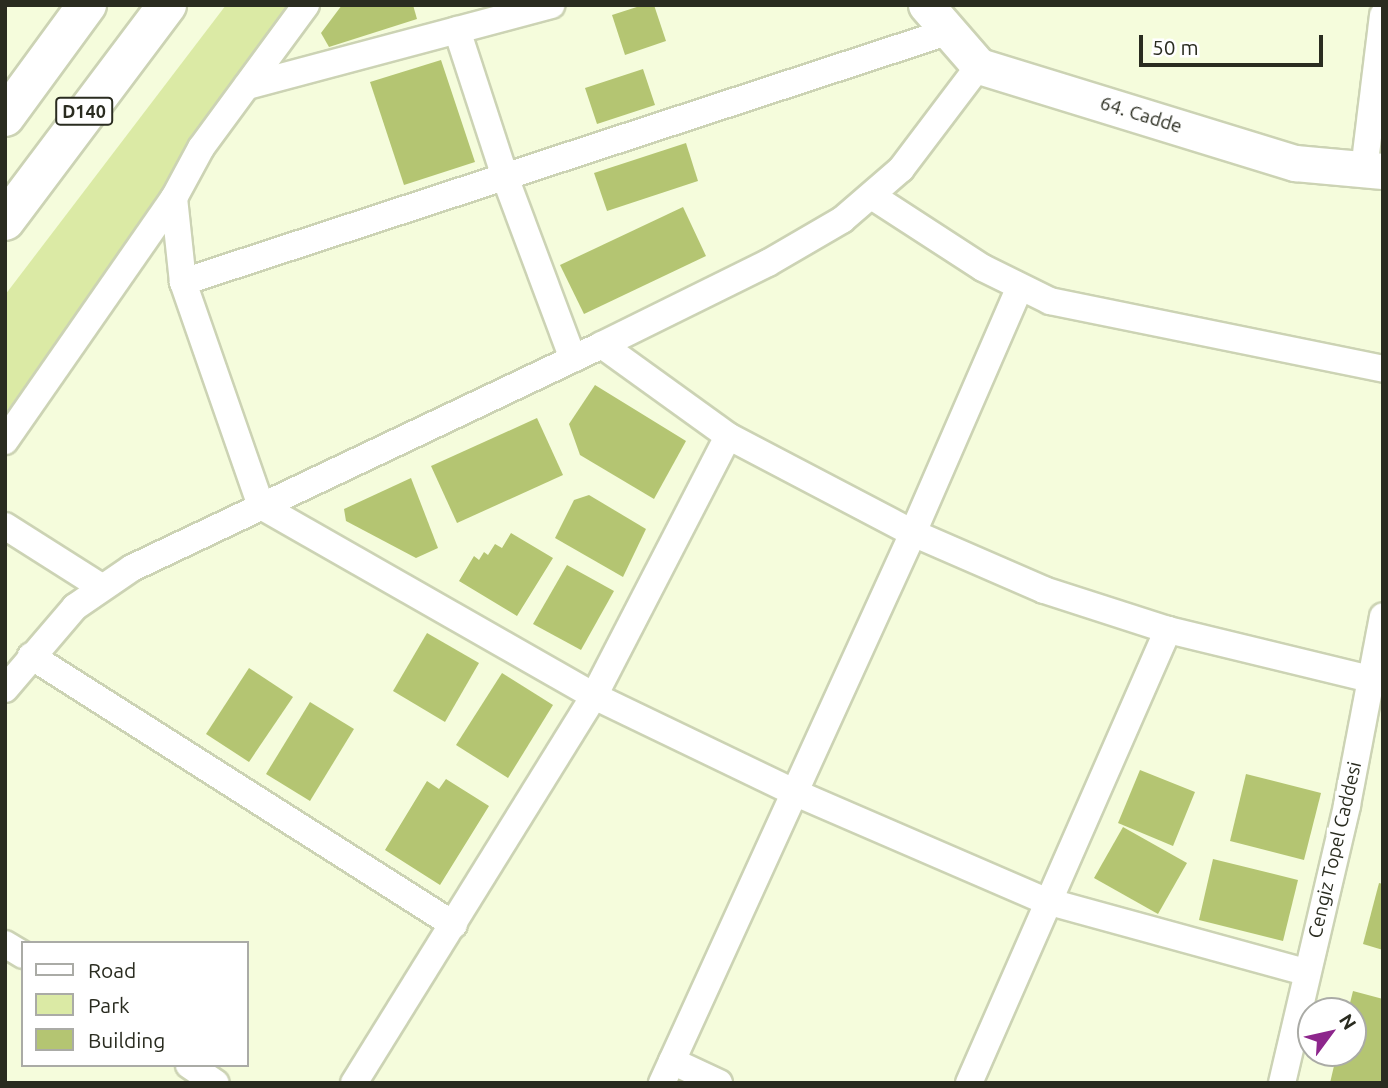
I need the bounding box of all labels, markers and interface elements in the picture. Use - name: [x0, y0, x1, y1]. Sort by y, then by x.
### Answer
- scale bar: [1143, 21, 1327, 65]
- text: 50 m: [1152, 35, 1199, 59]
- street label: 64. Cadde: [1097, 92, 1185, 138]
- road number: D140: [54, 96, 114, 126]
- street label: Cengiz Topel Caddesi: [1304, 760, 1366, 940]
- legend: [21, 941, 248, 1067]
- text: Road: [88, 958, 136, 982]
- text: Park: [88, 993, 130, 1017]
- north arrow: [1297, 997, 1367, 1067]
- text: N: [1335, 1010, 1361, 1034]
- text: Building: [88, 1028, 165, 1052]

